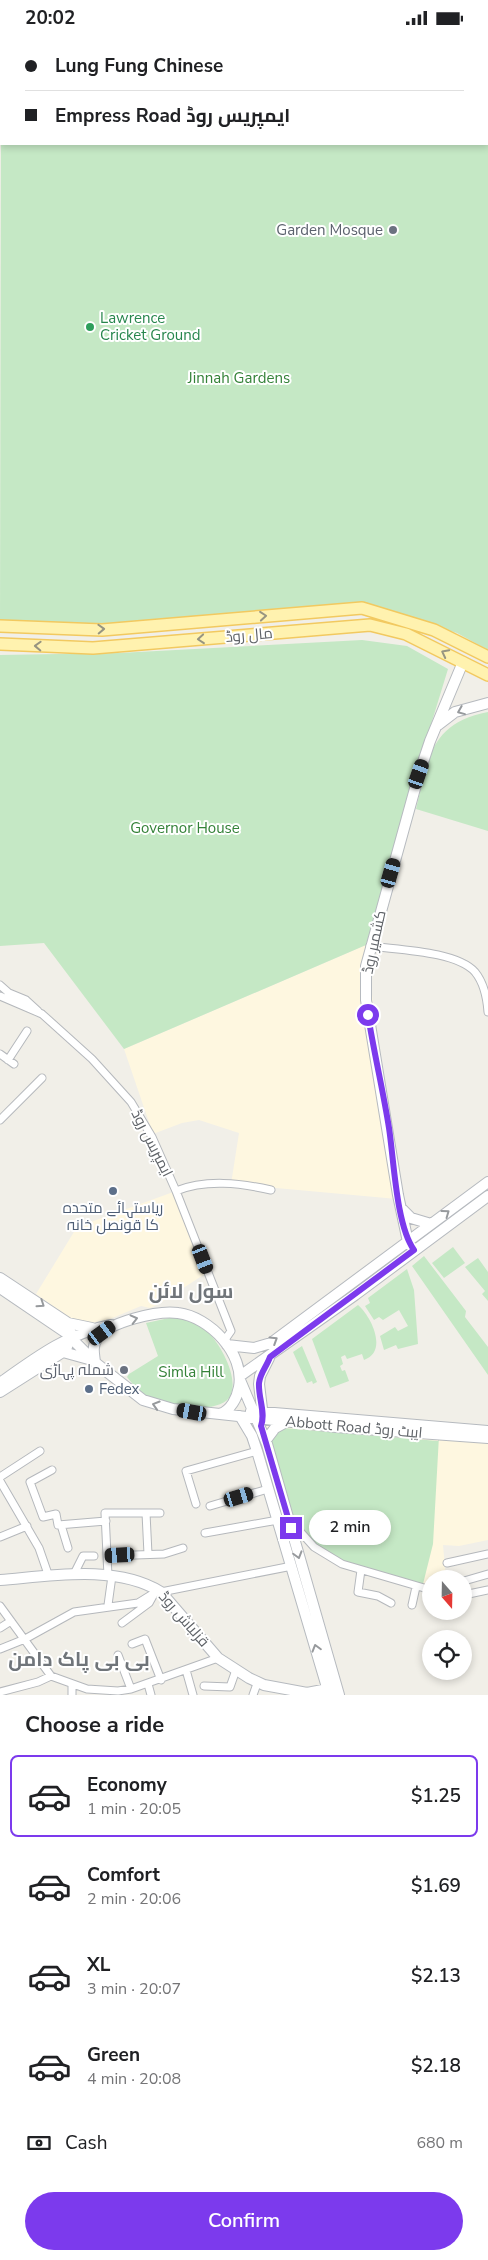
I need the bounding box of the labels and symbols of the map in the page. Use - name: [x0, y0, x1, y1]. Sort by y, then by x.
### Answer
- place label: Garden Mosque: [276, 220, 383, 240]
- marker: Garden Mosque: [387, 224, 399, 236]
- place label: Lawrence Cricket Ground: [100, 308, 200, 345]
- marker: Lawrence Cricket Ground: [84, 321, 96, 333]
- park label: Jinnah Gardens: [187, 368, 290, 388]
- one-way arrow: [259, 611, 267, 622]
- street label: مال روڈ: [225, 623, 273, 647]
- one-way arrow: [97, 624, 105, 635]
- one-way arrow: [196, 633, 204, 644]
- one-way arrow: [34, 640, 42, 651]
- one-way arrow: [441, 648, 450, 659]
- one-way arrow: [457, 704, 466, 715]
- car: [407, 757, 430, 791]
- park label: Governor House: [130, 818, 240, 838]
- car: [379, 857, 402, 889]
- street label: کشمیر روڈ: [358, 908, 390, 976]
- route start: [357, 1004, 379, 1026]
- street label: ایمپریس روڈ: [127, 1106, 177, 1180]
- marker: ریاستہائے متحدہ کا قونصل خانہ: [107, 1185, 119, 1197]
- place label: ریاستہائے متحدہ کا قونصل خانہ: [63, 1198, 163, 1235]
- one-way arrow: [441, 1209, 450, 1219]
- car: [190, 1242, 215, 1276]
- district label: سول لائن: [149, 1278, 233, 1305]
- one-way arrow: [35, 1298, 44, 1308]
- one-way arrow: [129, 1315, 137, 1325]
- car: [85, 1318, 118, 1348]
- one-way arrow: [268, 1337, 277, 1347]
- place label: شملہ پہاڑی: [40, 1360, 114, 1381]
- park label: Simla Hill: [158, 1362, 224, 1382]
- marker: شملہ پہاڑی: [118, 1364, 130, 1376]
- place label: Fedex: [99, 1379, 140, 1399]
- marker: Fedex: [83, 1383, 95, 1395]
- one-way arrow: [152, 1400, 161, 1410]
- car: [175, 1402, 208, 1422]
- street label: Abbott Road ایبٹ روڈ: [285, 1411, 423, 1443]
- car: [222, 1485, 255, 1509]
- callout: 2 min: [308, 1511, 391, 1545]
- route end: [280, 1517, 302, 1539]
- car: [104, 1547, 135, 1563]
- one-way arrow: [293, 1550, 303, 1558]
- north arrow: [422, 1570, 472, 1620]
- street label: قزلباش روڈ: [154, 1587, 214, 1651]
- one-way arrow: [311, 1645, 321, 1653]
- district label: بی بی پاک دامن: [8, 1646, 150, 1673]

